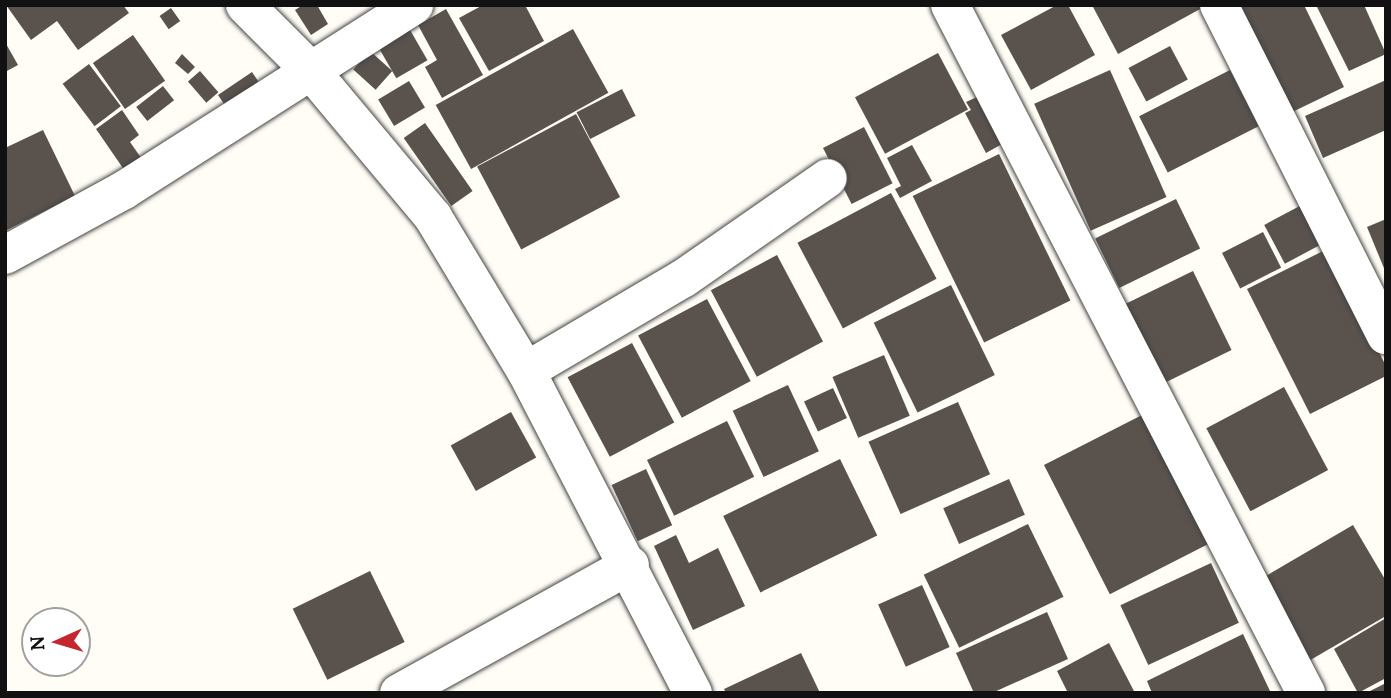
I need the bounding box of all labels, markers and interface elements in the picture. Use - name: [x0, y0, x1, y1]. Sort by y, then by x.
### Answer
- north arrow: [21, 607, 91, 677]
- text: N: [25, 635, 50, 651]

